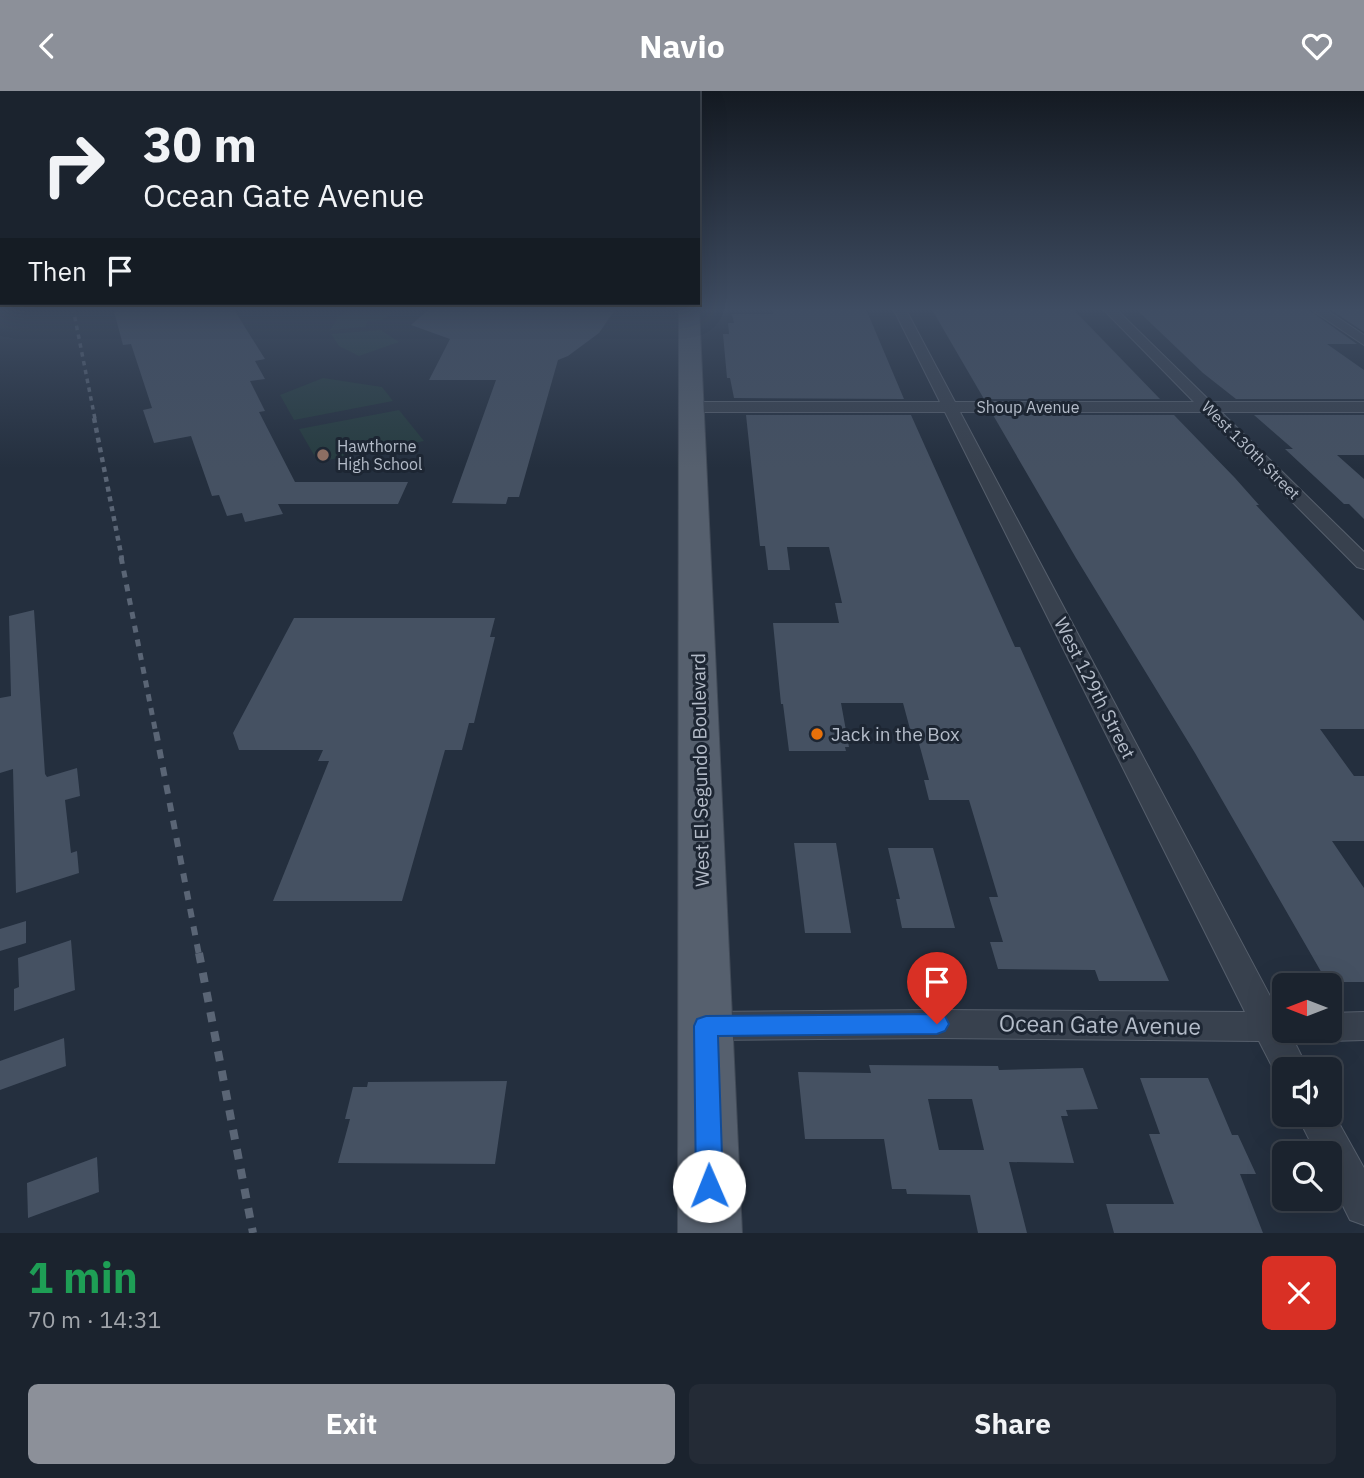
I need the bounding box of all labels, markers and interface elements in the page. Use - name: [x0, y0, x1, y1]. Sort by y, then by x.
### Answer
- text: Navio: [639, 25, 725, 67]
- icon: back: [28, 27, 66, 65]
- icon: heart: [1298, 27, 1336, 65]
- text: 30 m: [143, 112, 257, 175]
- icon: right: [28, 119, 119, 210]
- text: Ocean Gate Avenue: [143, 174, 424, 216]
- icon: arrive: [101, 252, 139, 290]
- text: Then: [28, 254, 87, 288]
- street label: Shoup Avenue: [977, 397, 1080, 417]
- street label: West 130th Street: [1198, 397, 1304, 503]
- place label: Hawthorne High School: [337, 436, 422, 474]
- marker: Hawthorne High School: [315, 447, 331, 463]
- street label: West 129th Street: [1049, 613, 1141, 763]
- street label: West El Segundo Boulevard: [686, 653, 714, 887]
- place label: Jack in the Box: [831, 722, 960, 746]
- marker: Jack in the Box: [809, 726, 825, 742]
- pin: [907, 952, 967, 1024]
- icon: arrive: [918, 963, 956, 1001]
- north arrow: [1272, 973, 1342, 1043]
- map controls: [1272, 973, 1342, 1211]
- street label: Ocean Gate Avenue: [999, 1007, 1201, 1041]
- button: sound: [1272, 1057, 1342, 1127]
- button: search: [1272, 1141, 1342, 1211]
- position arrow: [672, 1149, 746, 1223]
- text: 1 min: [28, 1250, 138, 1305]
- button: close: [1262, 1256, 1336, 1330]
- text: 70 m · 14:31: [28, 1304, 161, 1334]
- button: Exit: [28, 1384, 675, 1464]
- button: Share: [689, 1384, 1336, 1464]

